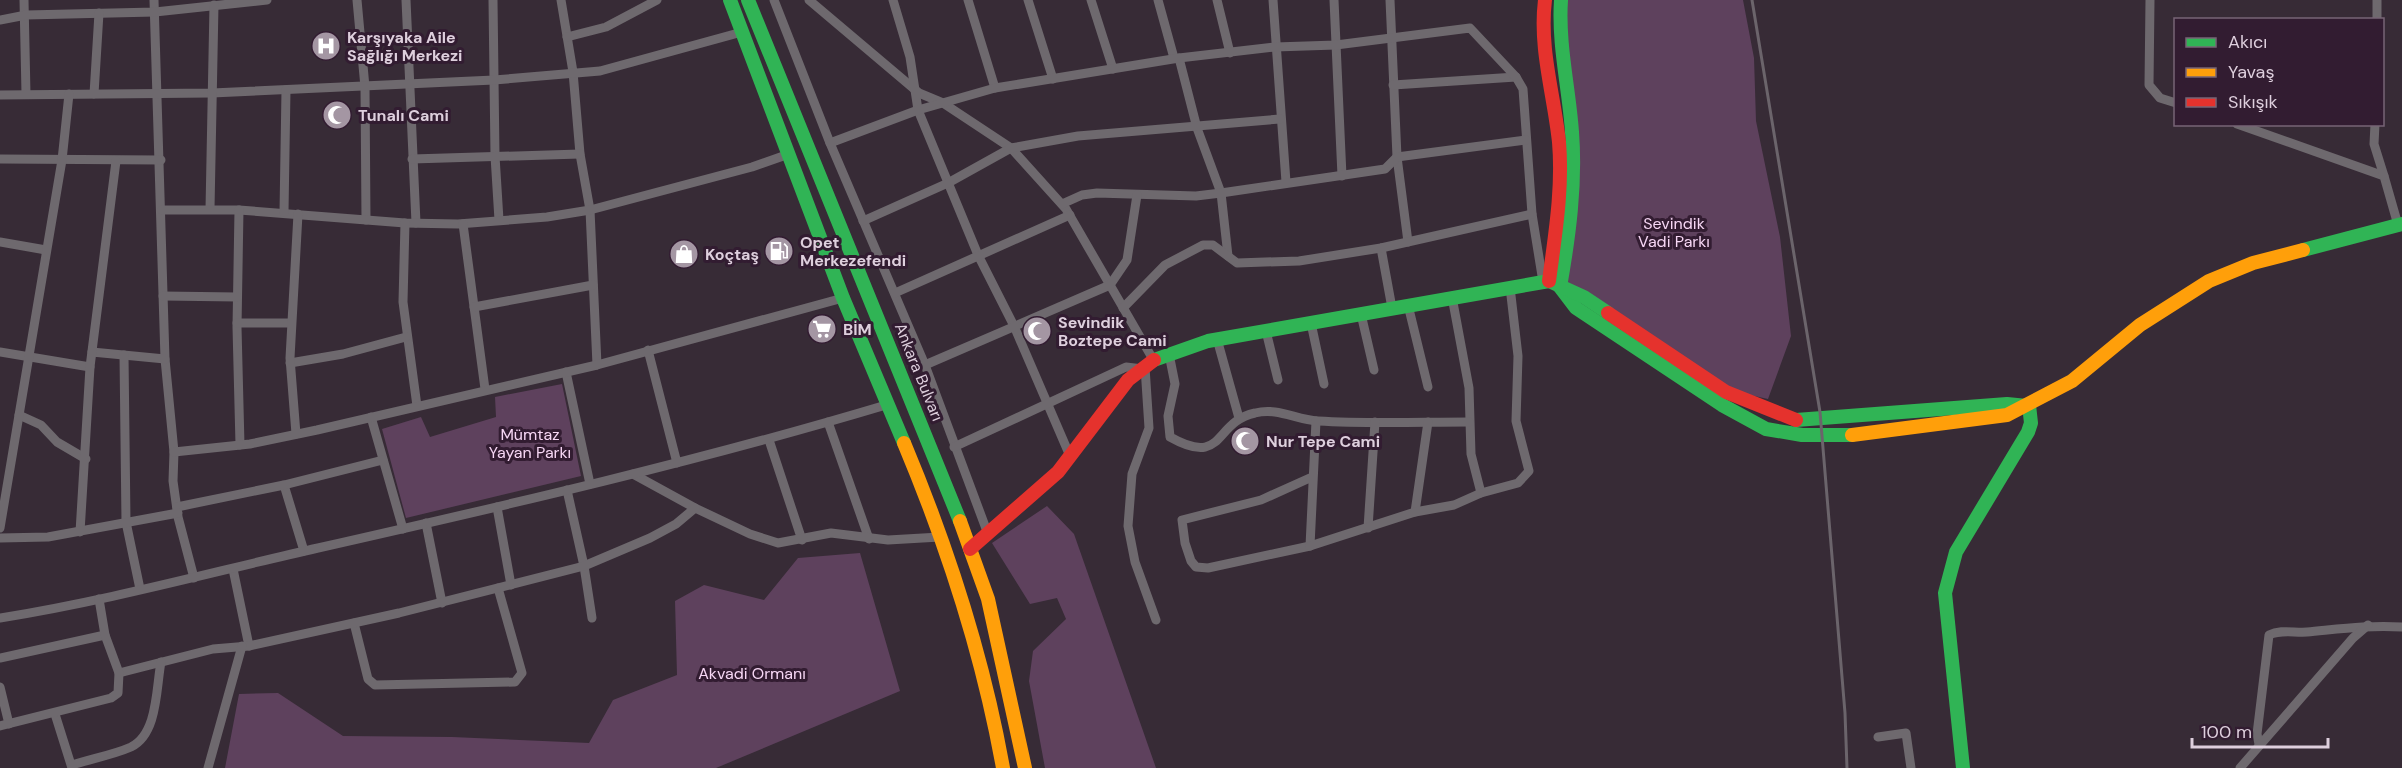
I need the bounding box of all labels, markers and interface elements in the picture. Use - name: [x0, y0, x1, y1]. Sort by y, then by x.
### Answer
- legend: [2174, 18, 2384, 126]
- place label: Karşıyaka Aile Sağlığı Merkezi: [347, 27, 462, 66]
- hospital icon: Karşıyaka Aile Sağlığı Merkezi: [310, 30, 342, 62]
- text: Akıcı: [2228, 30, 2267, 54]
- text: Yavaş: [2228, 60, 2274, 84]
- text: Sıkışık: [2228, 90, 2278, 114]
- mosque icon: Tunalı Cami: [321, 99, 353, 131]
- place label: Tunalı Cami: [358, 105, 449, 126]
- park label: Sevindik Vadi Parkı: [1638, 213, 1710, 252]
- place label: Opet Merkezefendi: [800, 232, 906, 271]
- fuel station icon: Opet Merkezefendi: [763, 235, 795, 267]
- shop icon: Koçtaş: [668, 238, 700, 270]
- place label: Koçtaş: [705, 244, 759, 265]
- place label: Sevindik Boztepe Cami: [1058, 312, 1167, 351]
- supermarket icon: BİM: [806, 313, 838, 345]
- mosque icon: Sevindik Boztepe Cami: [1021, 315, 1053, 347]
- place label: BİM: [843, 319, 872, 340]
- street label: Ankara Bulvarı: [890, 320, 948, 424]
- park label: Mümtaz Yayan Parkı: [489, 424, 571, 463]
- mosque icon: Nur Tepe Cami: [1229, 425, 1261, 457]
- place label: Nur Tepe Cami: [1266, 431, 1380, 452]
- park label: Akvadi Ormanı: [698, 663, 806, 684]
- scale bar: [2192, 711, 2328, 749]
- text: 100 m: [2201, 720, 2252, 744]

